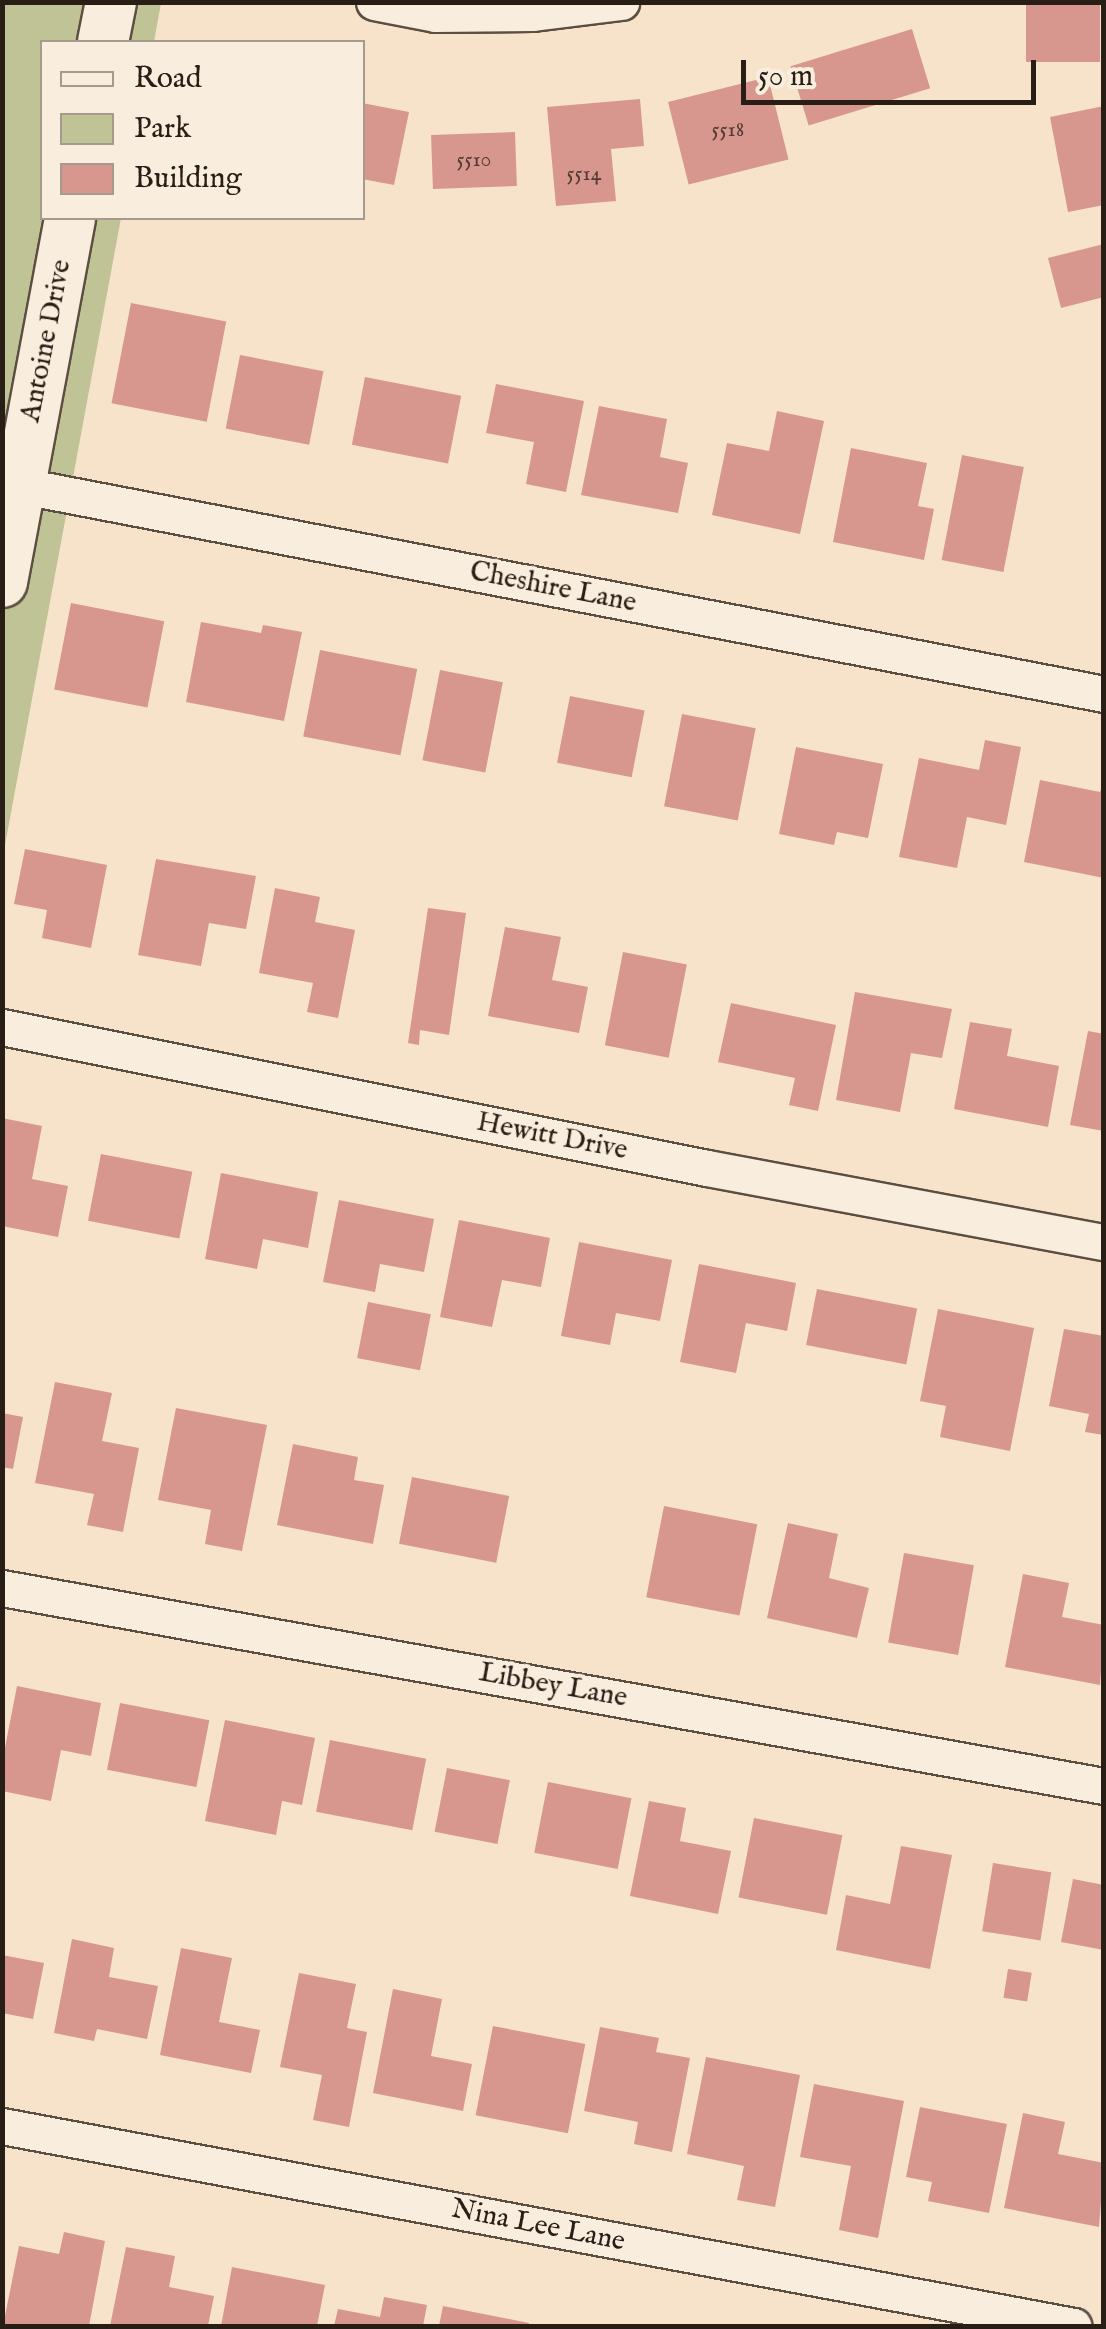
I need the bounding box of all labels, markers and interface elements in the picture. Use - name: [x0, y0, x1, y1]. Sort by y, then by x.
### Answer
- legend: [40, 40, 365, 220]
- scale bar: [746, 40, 1041, 102]
- text: 50 m: [758, 58, 813, 96]
- text: Road: [134, 60, 202, 98]
- text: Park: [134, 110, 191, 148]
- house number: 5518: [712, 118, 744, 144]
- house number: 5510: [457, 148, 491, 174]
- text: Building: [134, 160, 242, 198]
- house number: 5514: [567, 162, 601, 188]
- street label: Antoine Drive: [15, 257, 79, 425]
- street label: Cheshire Lane: [467, 555, 639, 621]
- street label: Hewitt Drive: [474, 1106, 630, 1168]
- street label: Libbey Lane: [476, 1656, 630, 1716]
- street label: Nina Lee Lane: [448, 2193, 628, 2259]

